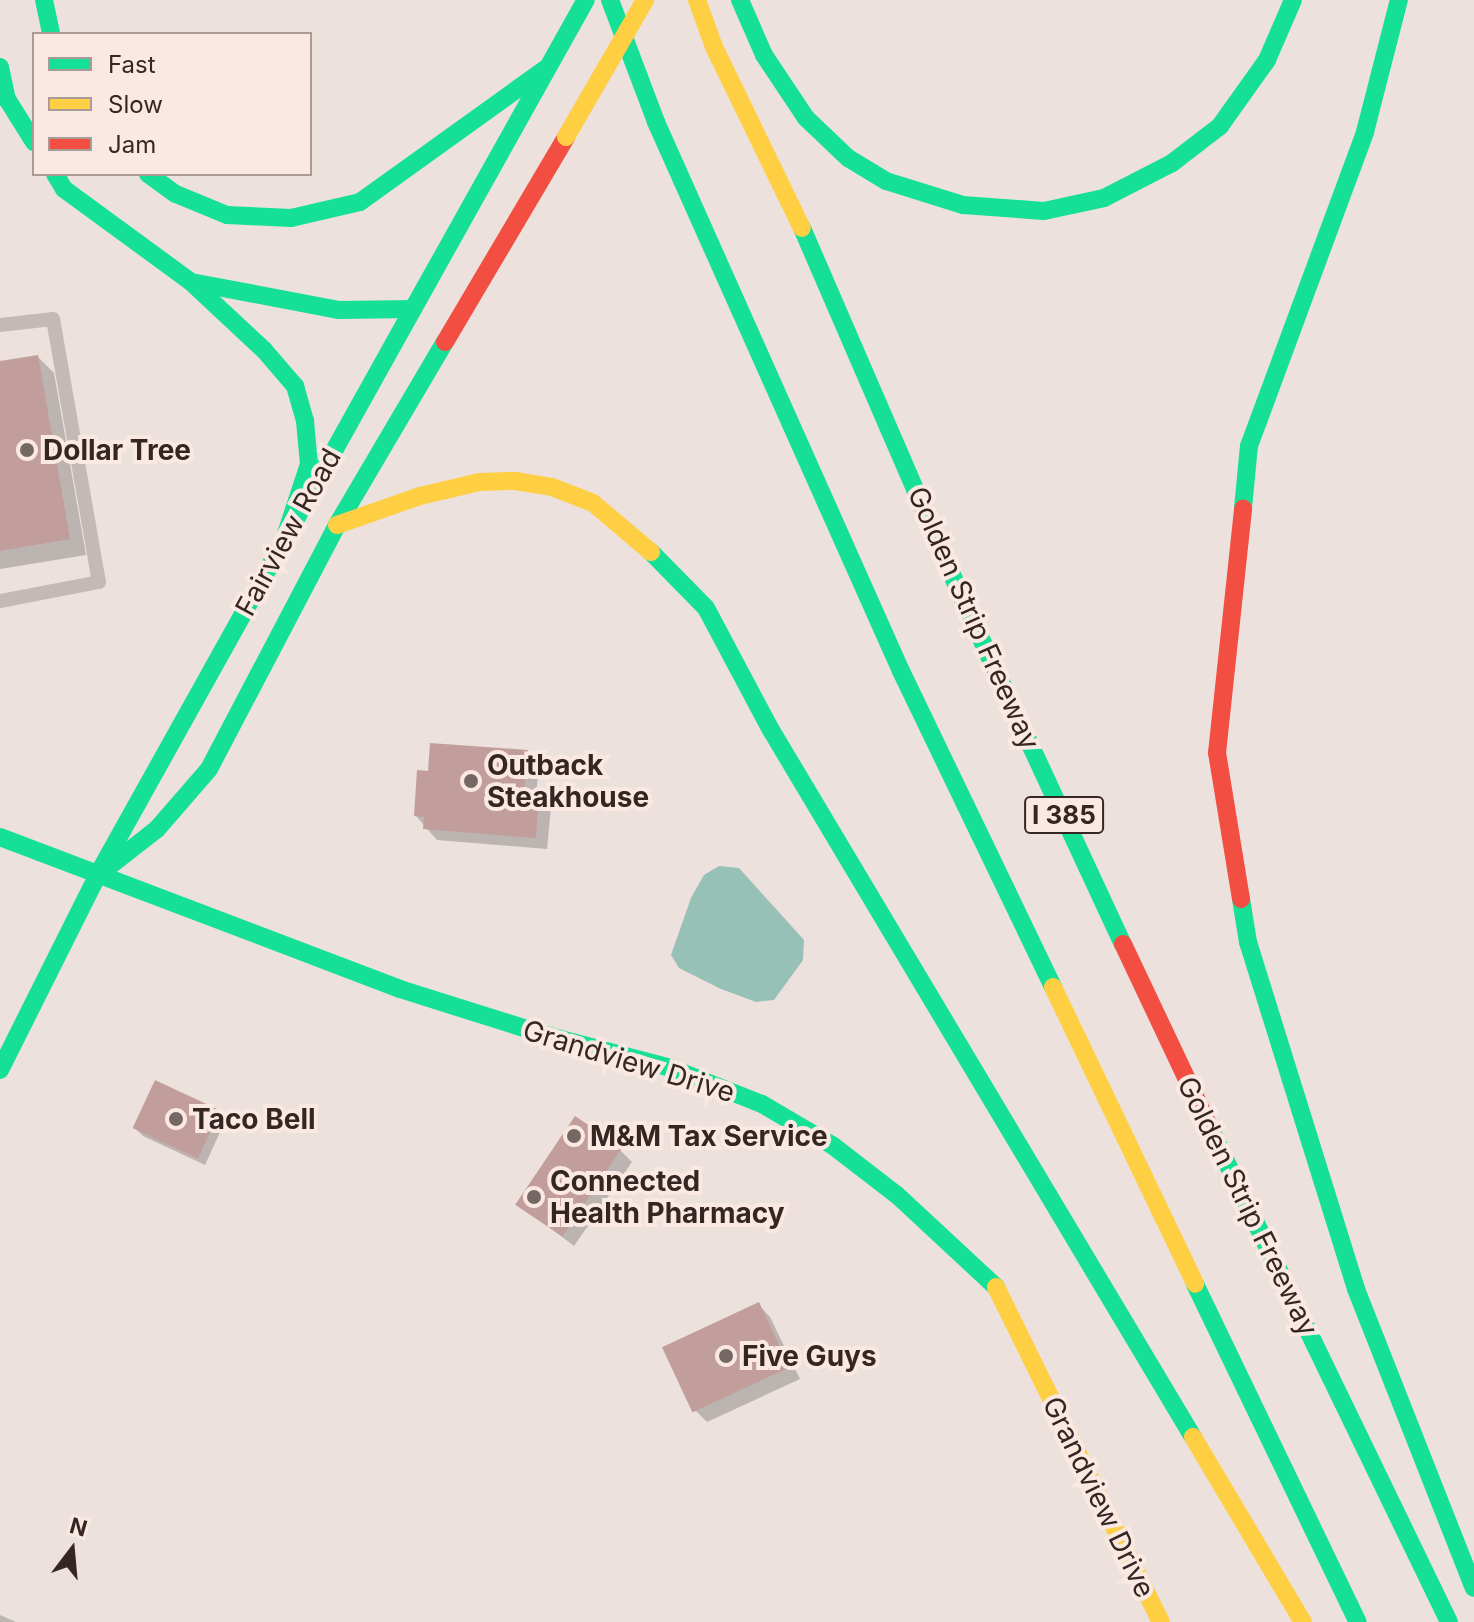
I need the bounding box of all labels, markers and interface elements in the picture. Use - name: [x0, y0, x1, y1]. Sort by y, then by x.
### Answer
- legend: [32, 32, 312, 176]
- text: Fast: [108, 50, 156, 79]
- text: Slow: [108, 90, 163, 119]
- text: Jam: [108, 130, 156, 159]
- place label: Dollar Tree: [43, 433, 191, 467]
- marker: Dollar Tree: [18, 441, 36, 459]
- street label: Fairview Road: [228, 443, 348, 621]
- street label: Golden Strip Freeway: [901, 481, 1047, 755]
- place label: Outback Steakhouse: [487, 748, 649, 814]
- marker: Outback Steakhouse: [462, 772, 480, 790]
- road number: I 385: [1024, 793, 1104, 837]
- street label: Grandview Drive: [519, 1013, 739, 1109]
- street label: Golden Strip Freeway: [1171, 1071, 1325, 1341]
- place label: Taco Bell: [192, 1102, 316, 1136]
- marker: Taco Bell: [167, 1110, 185, 1128]
- place label: M&M Tax Service: [590, 1119, 828, 1153]
- marker: M&M Tax Service: [565, 1127, 583, 1145]
- place label: Connected Health Pharmacy: [550, 1164, 785, 1230]
- marker: Connected Health Pharmacy: [525, 1188, 543, 1206]
- place label: Five Guys: [742, 1339, 877, 1373]
- marker: Five Guys: [717, 1347, 735, 1365]
- street label: Grandview Drive: [1036, 1391, 1162, 1603]
- north arrow: [32, 1510, 112, 1590]
- text: N: [67, 1512, 90, 1542]

